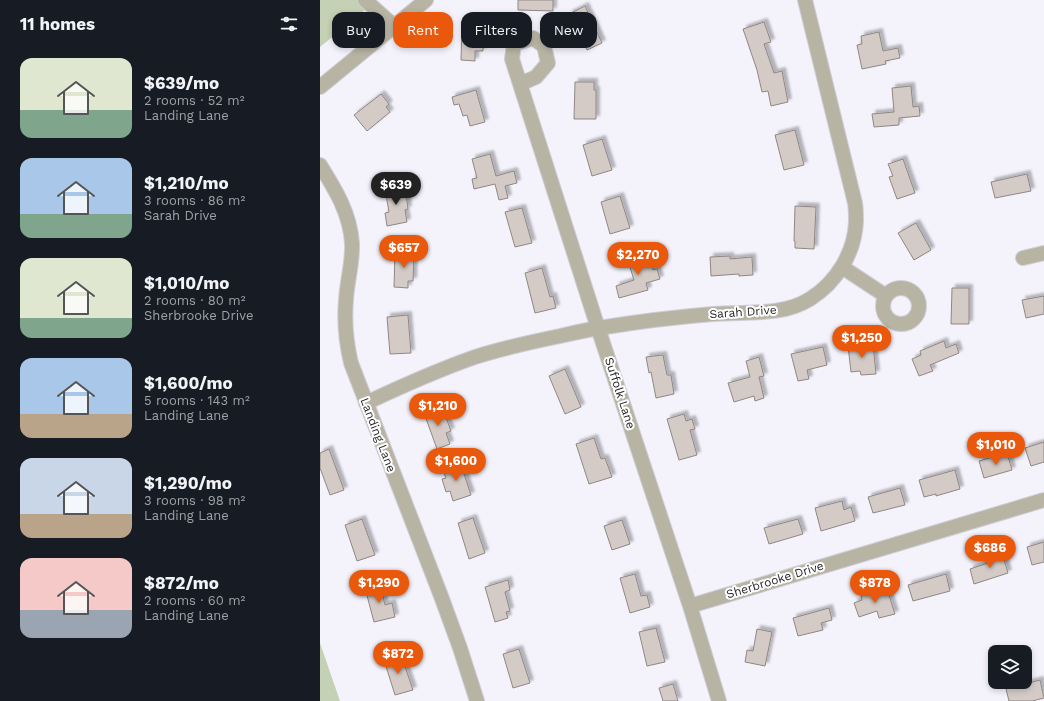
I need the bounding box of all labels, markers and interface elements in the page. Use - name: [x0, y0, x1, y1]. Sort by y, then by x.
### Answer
- chip: Buy: [332, 12, 385, 48]
- chip: Rent: [393, 12, 453, 48]
- chip: Filters: [461, 12, 532, 48]
- chip: New: [540, 12, 597, 48]
- icon: filters: [278, 13, 300, 35]
- text: 11 homes: [20, 14, 95, 34]
- text: $639/mo: [144, 73, 219, 93]
- icon: home: [52, 74, 100, 122]
- text: 2 rooms · 52 m²: [144, 93, 244, 108]
- text: Landing Lane: [144, 108, 229, 123]
- pin: $639: [372, 172, 420, 206]
- text: $1,210/mo: [144, 173, 229, 193]
- icon: home: [52, 174, 100, 222]
- text: $639: [380, 177, 412, 192]
- text: 3 rooms · 86 m²: [144, 193, 245, 208]
- text: Sarah Drive: [144, 208, 217, 223]
- pin: $657: [380, 235, 428, 269]
- text: $657: [388, 240, 420, 255]
- pin: $2,270: [605, 242, 671, 276]
- text: $2,270: [616, 247, 660, 262]
- text: $1,010/mo: [144, 273, 229, 293]
- icon: home: [52, 274, 100, 322]
- text: 2 rooms · 80 m²: [144, 293, 245, 308]
- street label: Sarah Drive: [709, 303, 777, 321]
- text: Sherbrooke Drive: [144, 308, 253, 323]
- pin: $1,250: [829, 325, 895, 359]
- text: $1,250: [841, 330, 883, 345]
- street label: Suffolk Lane: [602, 356, 638, 430]
- text: $1,600/mo: [144, 373, 233, 393]
- icon: home: [52, 374, 100, 422]
- text: 5 rooms · 143 m²: [144, 393, 250, 408]
- pin: $1,210: [405, 393, 471, 427]
- street label: Landing Lane: [357, 396, 399, 474]
- text: $1,210: [418, 398, 458, 413]
- text: Landing Lane: [144, 408, 229, 423]
- pin: $1,010: [963, 432, 1029, 466]
- text: $1,010: [976, 437, 1016, 452]
- pin: $1,600: [423, 448, 489, 482]
- text: $1,600: [435, 453, 477, 468]
- text: $1,290/mo: [144, 473, 232, 493]
- icon: home: [52, 474, 100, 522]
- text: 3 rooms · 98 m²: [144, 493, 245, 508]
- text: Landing Lane: [144, 508, 229, 523]
- pin: $686: [966, 535, 1014, 569]
- text: $686: [974, 540, 1006, 555]
- street label: Sherbrooke Drive: [725, 559, 825, 601]
- pin: $1,290: [346, 570, 412, 604]
- pin: $878: [851, 570, 899, 604]
- text: $872/mo: [144, 573, 219, 593]
- icon: home: [52, 574, 100, 622]
- text: $1,290: [358, 575, 400, 590]
- text: $878: [859, 575, 891, 590]
- text: 2 rooms · 60 m²: [144, 593, 245, 608]
- text: Landing Lane: [144, 608, 229, 623]
- pin: $872: [374, 641, 422, 675]
- map controls: [988, 645, 1032, 689]
- button: layers: [988, 645, 1032, 689]
- text: $872: [382, 646, 414, 661]

